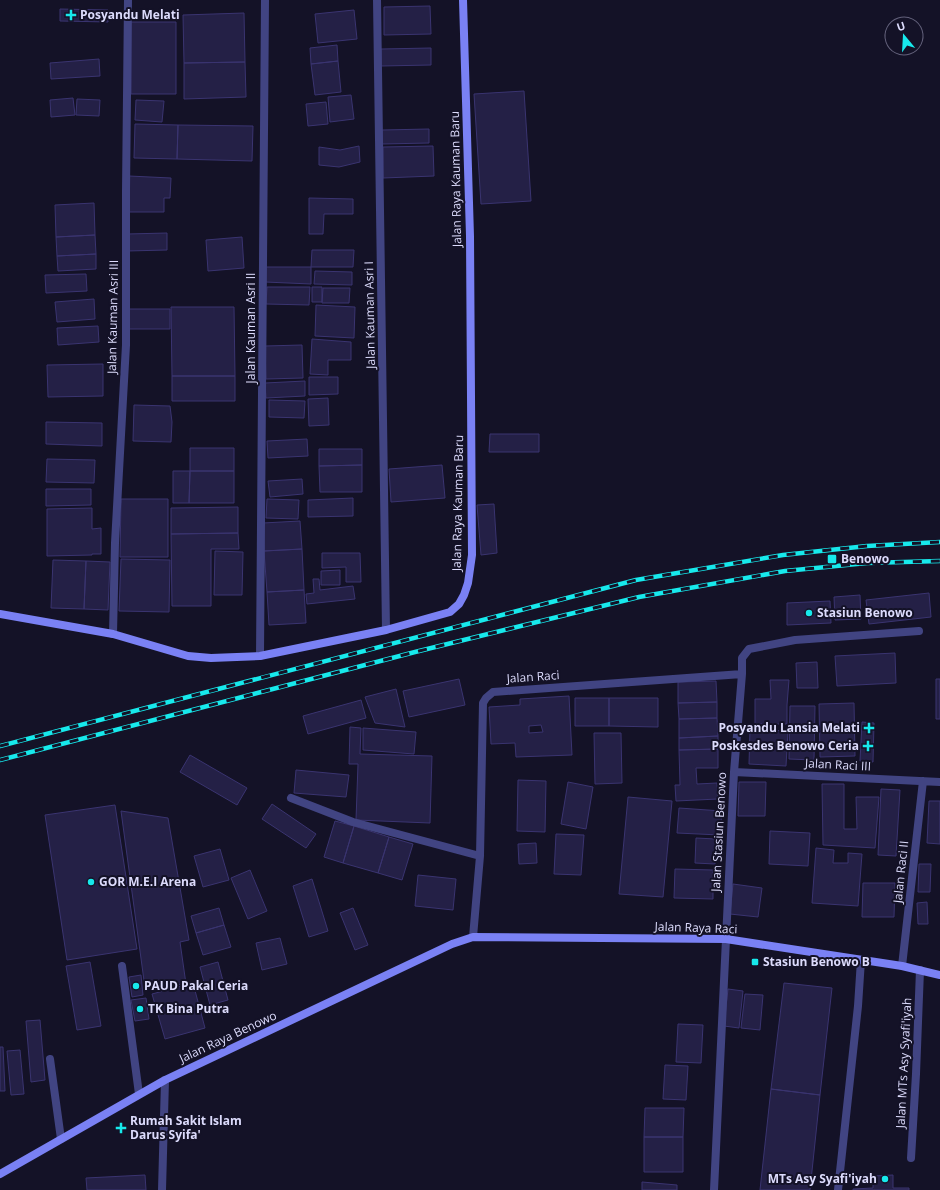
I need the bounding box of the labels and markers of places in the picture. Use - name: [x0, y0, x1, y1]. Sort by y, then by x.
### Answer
- place label: Posyandu Melati: [80, 6, 180, 23]
- marker: Posyandu Melati: [65, 9, 77, 21]
- place label: Benowo: [841, 550, 889, 567]
- marker: Benowo: [826, 553, 838, 565]
- place label: Stasiun Benowo: [817, 604, 913, 621]
- marker: Stasiun Benowo: [804, 608, 814, 618]
- place label: Posyandu Lansia Melati: [718, 719, 860, 736]
- marker: Posyandu Lansia Melati: [863, 722, 875, 734]
- place label: Poskesdes Benowo Ceria: [711, 737, 859, 754]
- marker: Poskesdes Benowo Ceria: [862, 740, 874, 752]
- place label: GOR M.E.I Arena: [99, 873, 196, 890]
- marker: GOR M.E.I Arena: [86, 877, 96, 887]
- place label: Stasiun Benowo B: [763, 953, 870, 970]
- marker: Stasiun Benowo B: [750, 957, 760, 967]
- place label: PAUD Pakal Ceria: [144, 977, 248, 994]
- marker: PAUD Pakal Ceria: [131, 981, 141, 991]
- place label: TK Bina Putra: [148, 1000, 229, 1017]
- marker: TK Bina Putra: [135, 1004, 145, 1014]
- place label: Rumah Sakit Islam Darus Syifa': [130, 1112, 242, 1143]
- marker: Rumah Sakit Islam Darus Syifa': [115, 1122, 127, 1134]
- place label: MTs Asy Syafi'iyah: [768, 1170, 877, 1187]
- marker: MTs Asy Syafi'iyah: [880, 1174, 890, 1184]

